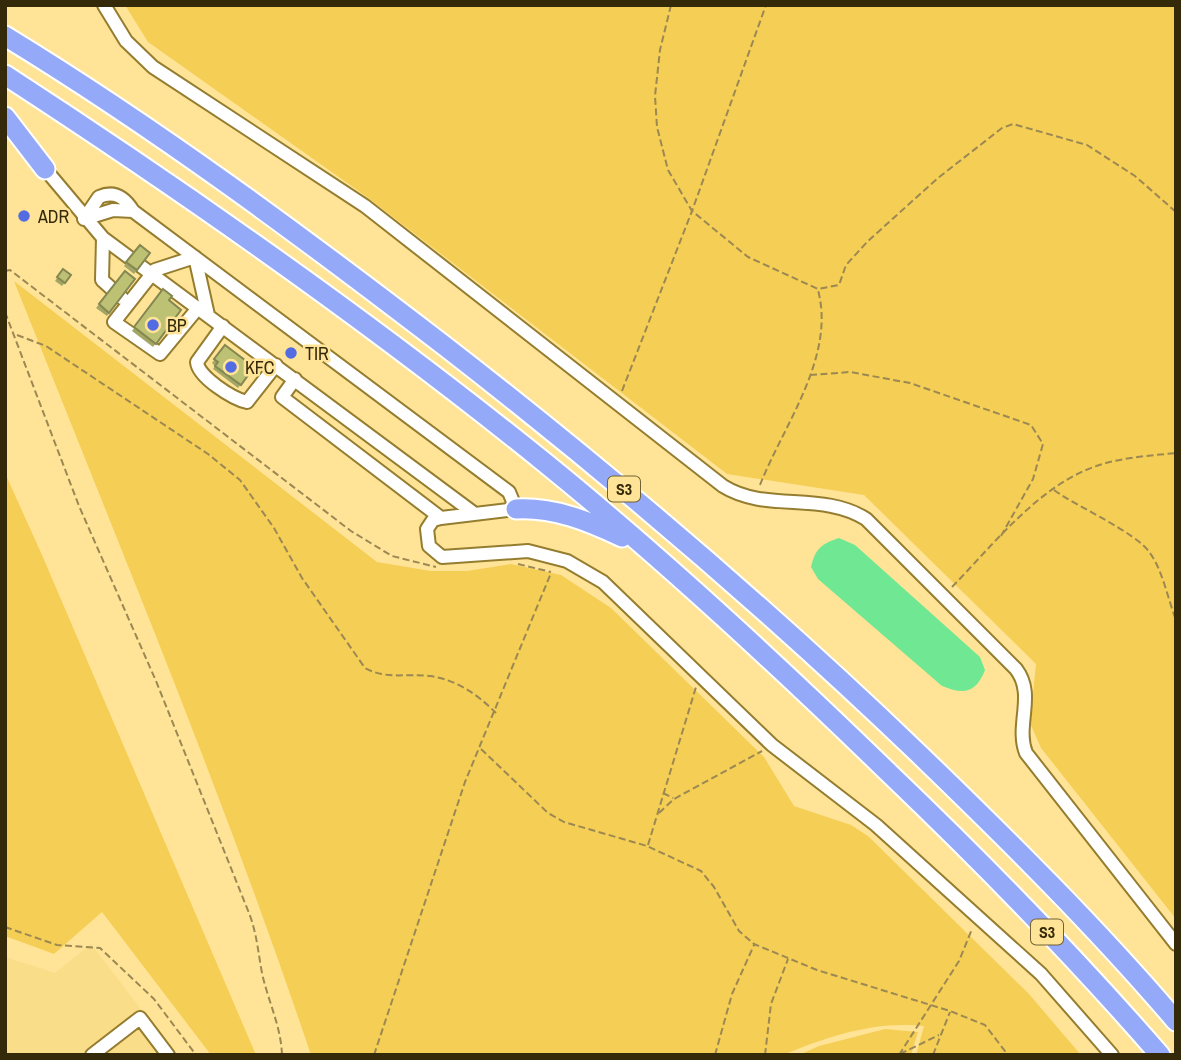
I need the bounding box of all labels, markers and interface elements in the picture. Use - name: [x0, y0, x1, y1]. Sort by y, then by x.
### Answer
- place label: ADR: [37, 204, 70, 229]
- marker: ADR: [16, 208, 32, 224]
- place label: BP: [167, 313, 187, 338]
- marker: BP: [145, 317, 161, 333]
- place label: TIR: [305, 341, 329, 366]
- marker: TIR: [283, 345, 299, 361]
- place label: KFC: [245, 355, 275, 380]
- marker: KFC: [223, 359, 239, 375]
- road number: S3: [608, 476, 640, 502]
- road number: S3: [1031, 920, 1063, 944]

